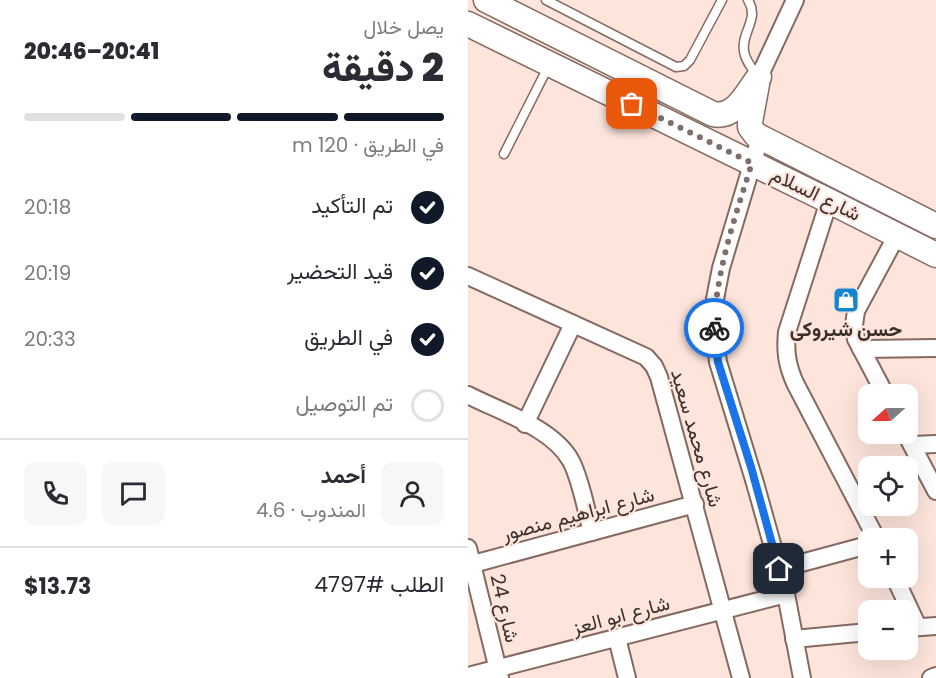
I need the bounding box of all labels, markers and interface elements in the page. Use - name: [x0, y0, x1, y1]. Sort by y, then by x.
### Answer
- text: يصل خلال: [364, 13, 444, 41]
- text: 20:41–20:46: [24, 36, 159, 67]
- text: 2 دقيقة: [322, 40, 444, 95]
- pin: [606, 78, 657, 129]
- icon: bag: [615, 87, 648, 120]
- text: في الطريق · 120 m: [292, 131, 444, 159]
- street label: شارع السلام: [766, 160, 866, 228]
- text: تم التأكيد: [311, 190, 393, 221]
- icon: check: [411, 191, 444, 224]
- text: 20:18: [24, 193, 71, 221]
- text: قيد التحضير: [287, 256, 393, 287]
- icon: check: [411, 257, 444, 290]
- text: 20:19: [24, 259, 71, 287]
- shop icon: حسن شيروكى: [831, 285, 861, 315]
- courier: [684, 298, 744, 358]
- icon: bike: [698, 312, 731, 345]
- place label: حسن شيروكى: [790, 315, 902, 343]
- text: في الطريق: [304, 322, 393, 353]
- icon: check: [411, 323, 444, 356]
- text: 20:33: [24, 325, 76, 353]
- street label: شارع محمد سعيد: [664, 366, 730, 510]
- north arrow: [858, 384, 918, 444]
- map controls: [858, 384, 918, 660]
- text: تم التوصيل: [295, 388, 393, 419]
- button: locate: [858, 456, 918, 516]
- text: أحمد: [321, 460, 366, 491]
- button: phone: [24, 462, 87, 525]
- button: chat: [102, 462, 165, 525]
- button: person: [381, 462, 444, 525]
- street label: شارع ابراهيم منصور: [498, 480, 657, 548]
- text: المندوب · 4.6: [256, 496, 366, 524]
- button: +: [858, 528, 918, 588]
- pin: [753, 543, 804, 594]
- icon: home: [762, 552, 795, 585]
- text: الطلب #4797: [314, 569, 444, 600]
- text: $13.73: [24, 571, 91, 602]
- street label: شارع 24: [484, 571, 526, 645]
- street label: شارع ابو العز: [568, 589, 673, 642]
- button: −: [858, 600, 918, 660]

